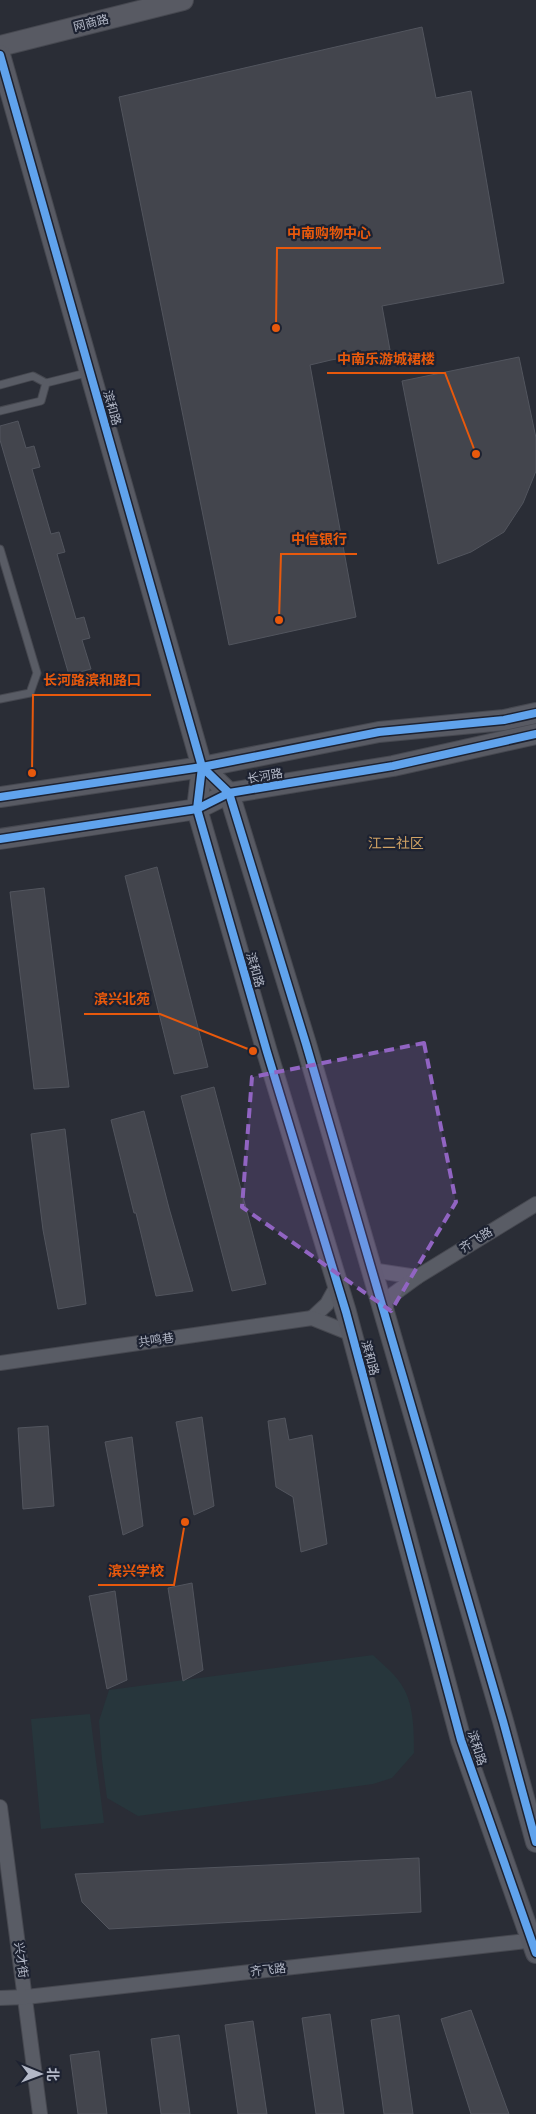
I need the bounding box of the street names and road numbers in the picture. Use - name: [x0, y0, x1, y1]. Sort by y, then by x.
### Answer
- street label: 网商路: [72, 11, 110, 34]
- street label: 滨和路: [100, 388, 125, 427]
- street label: 长河路: [246, 765, 284, 786]
- street label: 滨和路: [243, 950, 268, 989]
- street label: 齐飞路: [456, 1224, 495, 1255]
- street label: 共鸣巷: [137, 1330, 175, 1349]
- street label: 滨和路: [359, 1339, 382, 1377]
- street label: 滨和路: [465, 1728, 490, 1767]
- street label: 兴才街: [12, 1941, 31, 1979]
- street label: 齐飞路: [249, 1960, 287, 1979]

